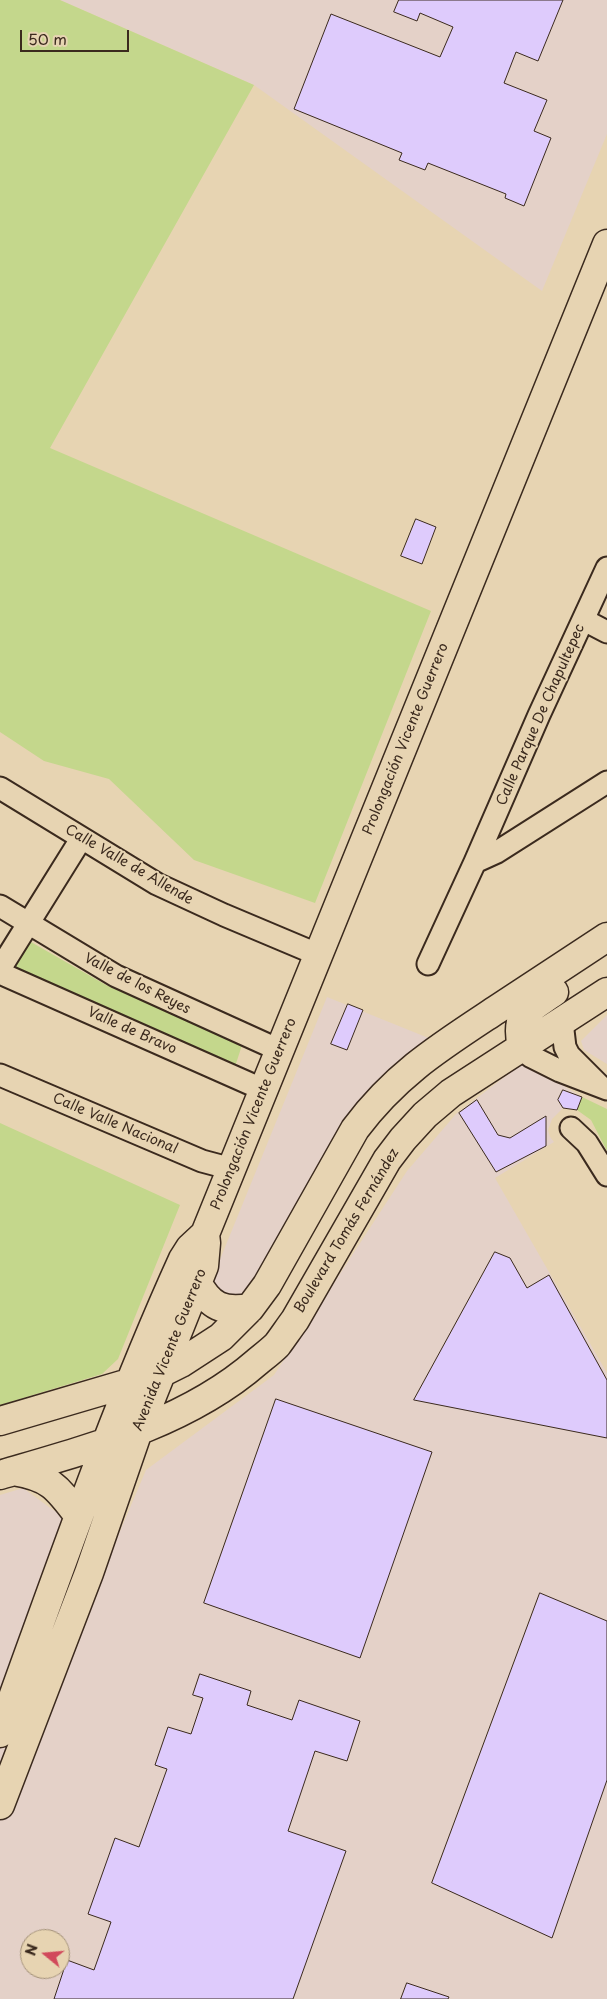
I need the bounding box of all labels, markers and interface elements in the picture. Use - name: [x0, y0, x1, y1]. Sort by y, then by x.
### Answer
- scale bar: [22, 20, 131, 52]
- text: 50 m: [28, 27, 67, 50]
- street label: Calle Parque De Chapultepec: [493, 622, 589, 808]
- street label: Prolongación Vicente Guerrero: [360, 641, 452, 837]
- street label: Calle Valle de Allende: [62, 822, 196, 908]
- street label: Valle de los Reyes: [81, 950, 193, 1018]
- street label: Valle de Bravo: [85, 1004, 179, 1058]
- street label: Prolongación Vicente Guerrero: [208, 1016, 300, 1212]
- street label: Calle Valle Nacional: [50, 1090, 180, 1158]
- street label: Boulevard Tomás Fernández: [291, 1146, 403, 1316]
- street label: Avenida Vicente Guerrero: [130, 1266, 210, 1434]
- north arrow: [20, 1929, 70, 1979]
- text: N: [19, 1941, 43, 1958]

